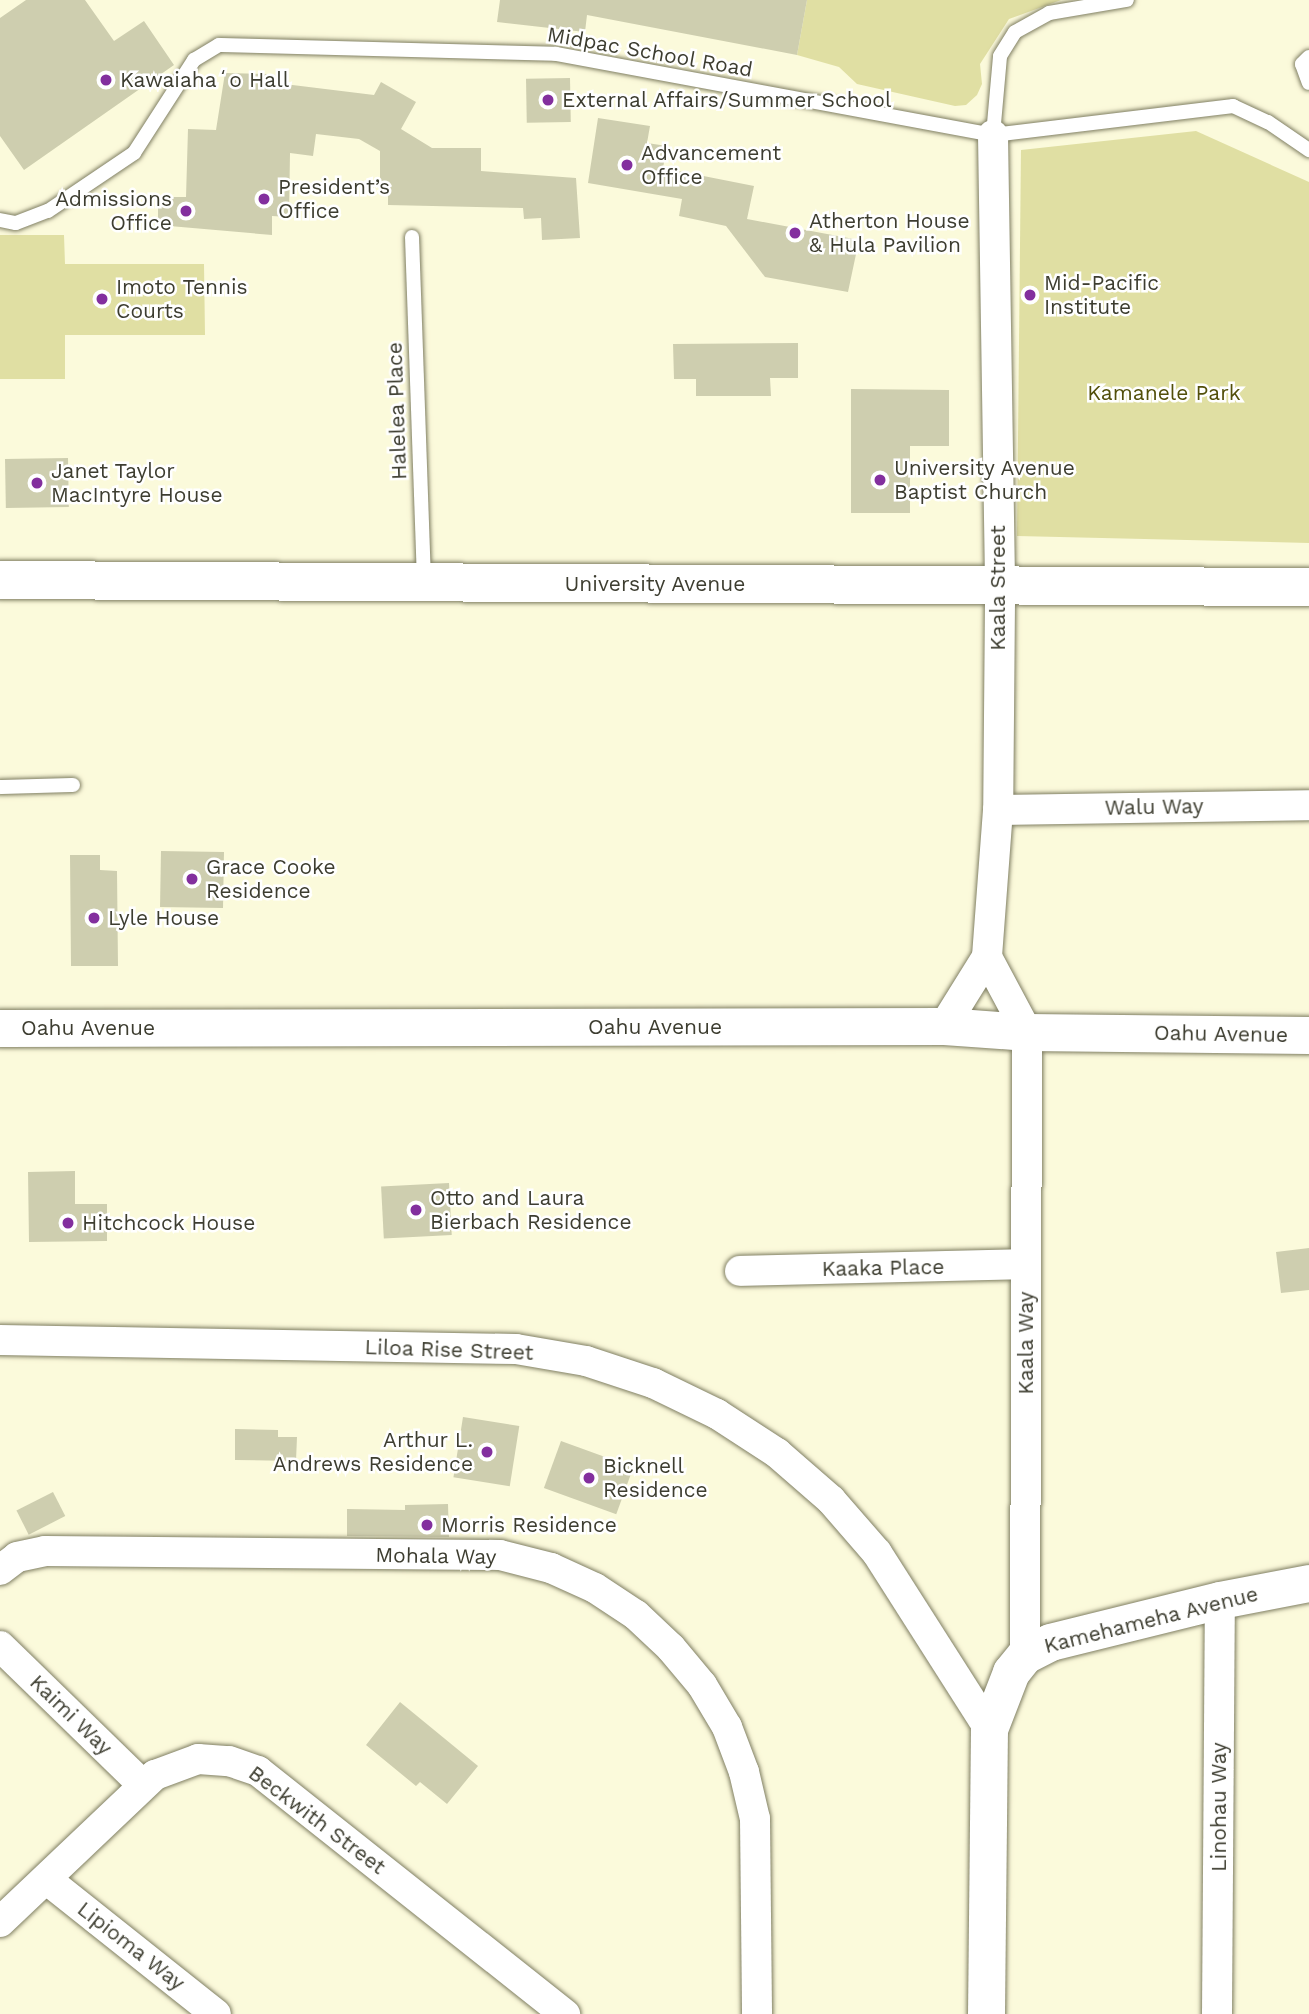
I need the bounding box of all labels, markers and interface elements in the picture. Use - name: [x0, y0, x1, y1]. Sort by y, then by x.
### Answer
- street label: Midpac School Road: [545, 21, 755, 83]
- place label: Kawaiahaʻo Hall: [120, 67, 289, 93]
- marker: Kawaiahaʻo Hall: [98, 72, 114, 88]
- place label: External Affairs/Summer School: [562, 87, 893, 113]
- marker: External Affairs/Summer School: [540, 92, 556, 108]
- place label: Advancement Office: [641, 140, 781, 190]
- marker: Advancement Office: [619, 157, 635, 173]
- place label: President’s Office: [278, 174, 390, 224]
- place label: Admissions Office: [55, 186, 172, 236]
- marker: President’s Office: [256, 191, 272, 207]
- marker: Admissions Office: [178, 203, 194, 219]
- place label: Atherton House & Hula Pavilion: [809, 208, 970, 258]
- marker: Atherton House & Hula Pavilion: [787, 225, 803, 241]
- place label: Mid-Pacific Institute: [1044, 270, 1159, 320]
- place label: Imoto Tennis Courts: [116, 274, 248, 324]
- marker: Mid-Pacific Institute: [1022, 287, 1038, 303]
- marker: Imoto Tennis Courts: [94, 291, 110, 307]
- street label: Halelea Place: [382, 341, 412, 481]
- park label: Kamanele Park: [1087, 380, 1241, 406]
- place label: University Avenue Baptist Church: [894, 455, 1076, 505]
- place label: Janet Taylor MacIntyre House: [51, 458, 223, 508]
- marker: University Avenue Baptist Church: [872, 472, 888, 488]
- marker: Janet Taylor MacIntyre House: [29, 475, 45, 491]
- street label: Kaala Street: [985, 525, 1011, 651]
- street label: University Avenue: [564, 571, 746, 597]
- street label: Walu Way: [1104, 794, 1204, 820]
- place label: Grace Cooke Residence: [206, 854, 336, 904]
- marker: Grace Cooke Residence: [184, 871, 200, 887]
- place label: Lyle House: [108, 905, 219, 931]
- marker: Lyle House: [86, 910, 102, 926]
- street label: Oahu Avenue: [588, 1014, 722, 1040]
- street label: Oahu Avenue: [21, 1015, 155, 1041]
- street label: Oahu Avenue: [1153, 1020, 1289, 1048]
- place label: Otto and Laura Bierbach Residence: [430, 1185, 631, 1235]
- marker: Otto and Laura Bierbach Residence: [408, 1202, 424, 1218]
- place label: Hitchcock House: [82, 1210, 256, 1236]
- marker: Hitchcock House: [60, 1215, 76, 1231]
- street label: Kaaka Place: [821, 1254, 945, 1282]
- street label: Kaala Way: [1013, 1291, 1039, 1395]
- street label: Liloa Rise Street: [364, 1334, 534, 1366]
- place label: Arthur L. Andrews Residence: [273, 1427, 473, 1477]
- marker: Arthur L. Andrews Residence: [479, 1444, 495, 1460]
- place label: Bicknell Residence: [603, 1453, 708, 1503]
- marker: Bicknell Residence: [581, 1470, 597, 1486]
- place label: Morris Residence: [441, 1512, 617, 1538]
- marker: Morris Residence: [419, 1517, 435, 1533]
- street label: Mohala Way: [375, 1542, 497, 1570]
- street label: Kamehameha Avenue: [1041, 1581, 1261, 1659]
- street label: Kaimi Way: [24, 1669, 118, 1761]
- street label: Linohau Way: [1206, 1742, 1232, 1872]
- street label: Beckwith Street: [244, 1760, 390, 1880]
- street label: Lipioma Way: [72, 1896, 190, 1996]

